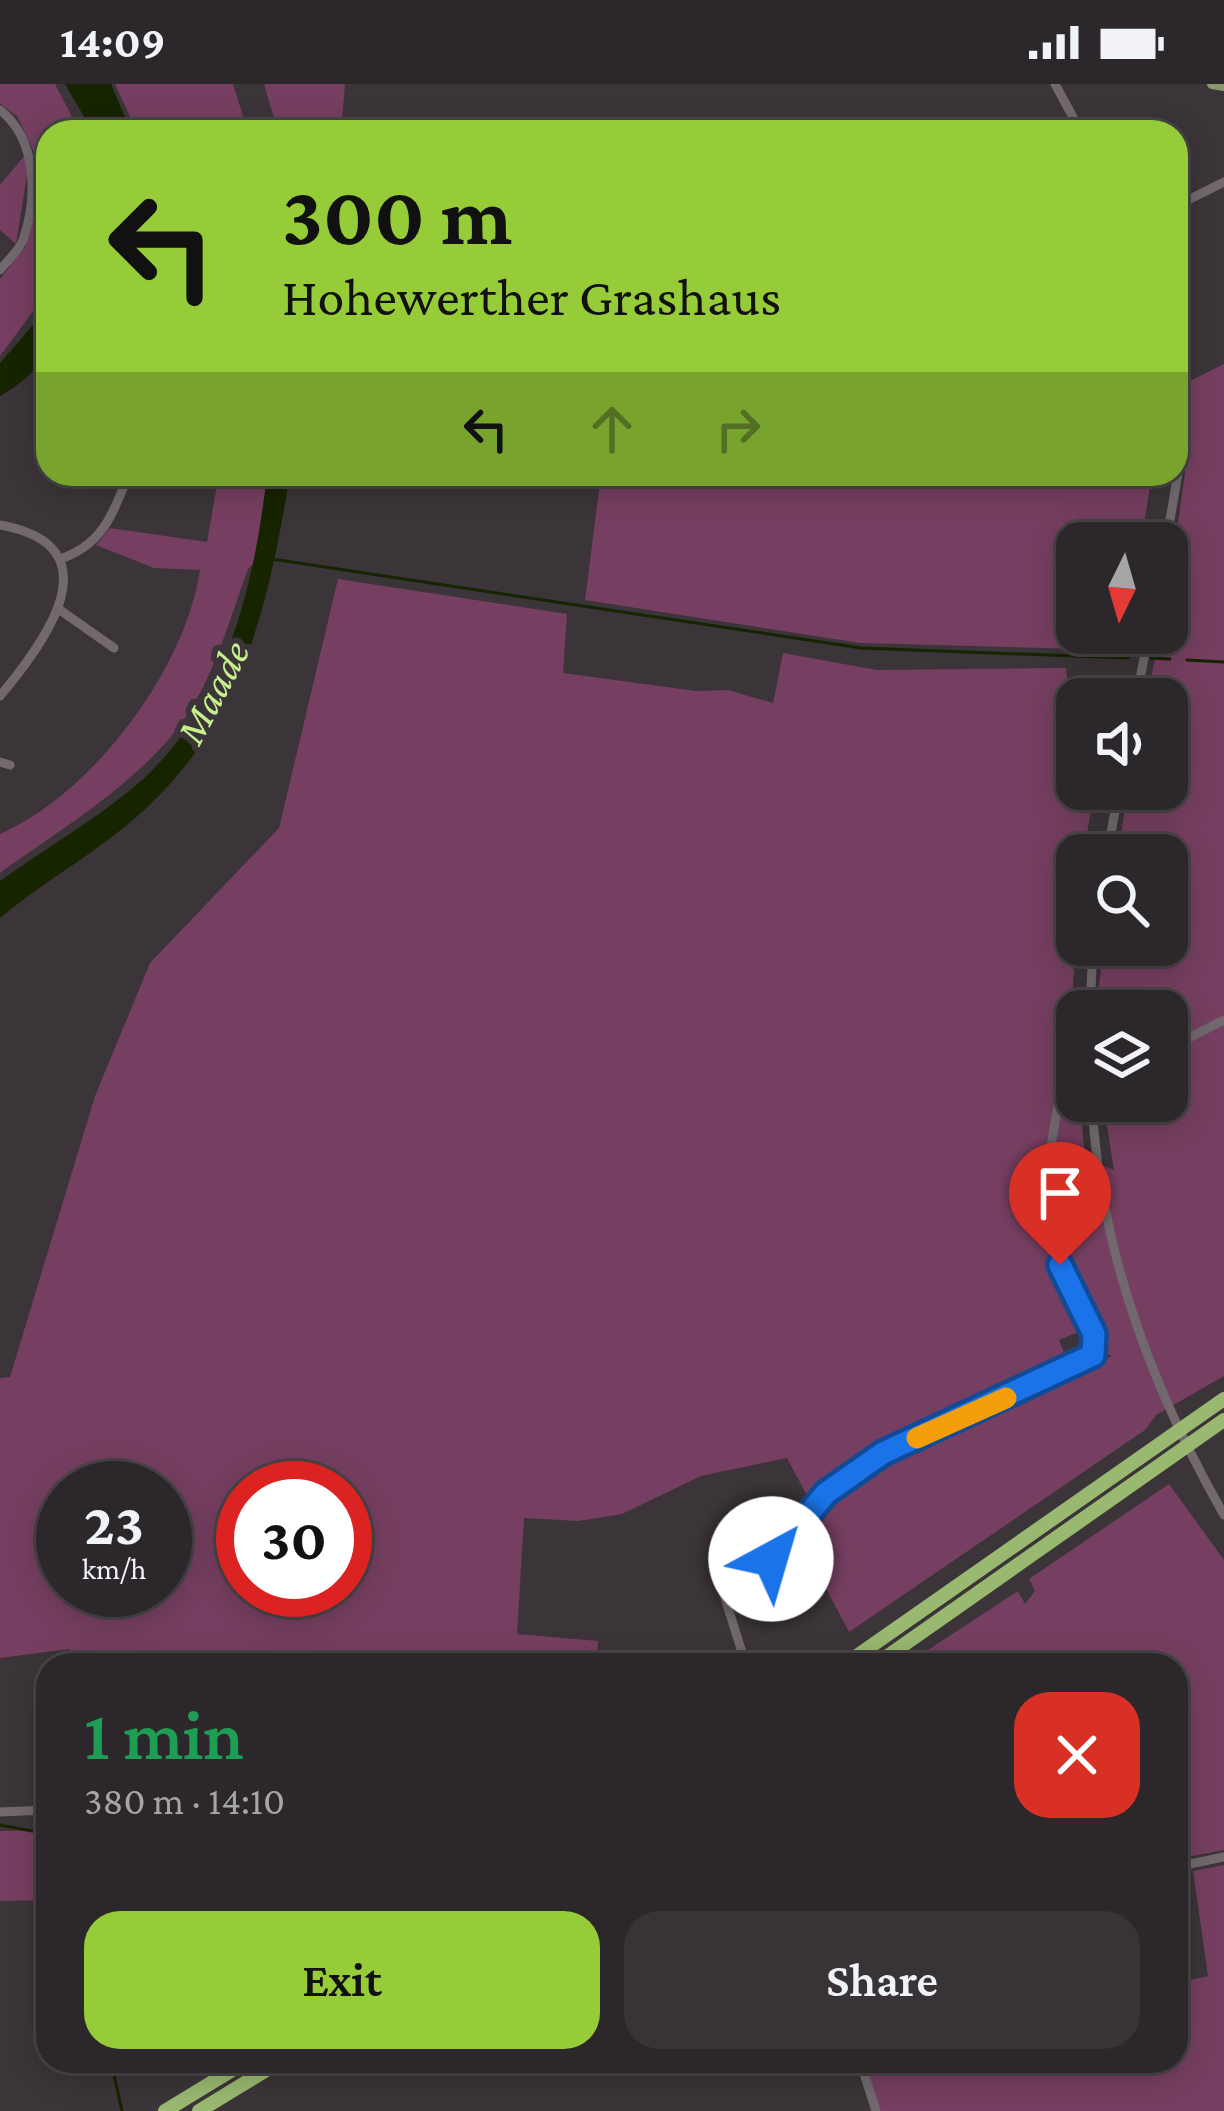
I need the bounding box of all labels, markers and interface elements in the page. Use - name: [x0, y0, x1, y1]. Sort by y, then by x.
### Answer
- text: 14:09: [60, 17, 166, 67]
- icon: left: [84, 168, 240, 324]
- text: 300 m: [282, 169, 512, 262]
- text: Hohewerther Grashaus: [282, 267, 781, 327]
- icon: left: [453, 396, 519, 462]
- icon: ahead: [579, 396, 645, 462]
- icon: right: [705, 396, 771, 462]
- north arrow: [1056, 522, 1188, 654]
- map controls: [1056, 522, 1188, 1122]
- water label: Maade: [165, 632, 259, 753]
- button: sound: [1056, 678, 1188, 810]
- button: search: [1056, 834, 1188, 966]
- button: layers: [1056, 990, 1188, 1122]
- pin: [1009, 1142, 1111, 1265]
- icon: arrive: [1027, 1160, 1093, 1226]
- speed limit sign: 30: [216, 1461, 372, 1617]
- text: 23: [84, 1490, 144, 1557]
- position arrow: [708, 1496, 834, 1622]
- text: km/h: [82, 1552, 146, 1585]
- button: close: [1014, 1692, 1140, 1818]
- text: 1 min: [84, 1694, 244, 1774]
- text: 380 m · 14:10: [84, 1779, 285, 1822]
- button: Exit: [84, 1911, 600, 2049]
- button: Share: [624, 1911, 1140, 2049]

